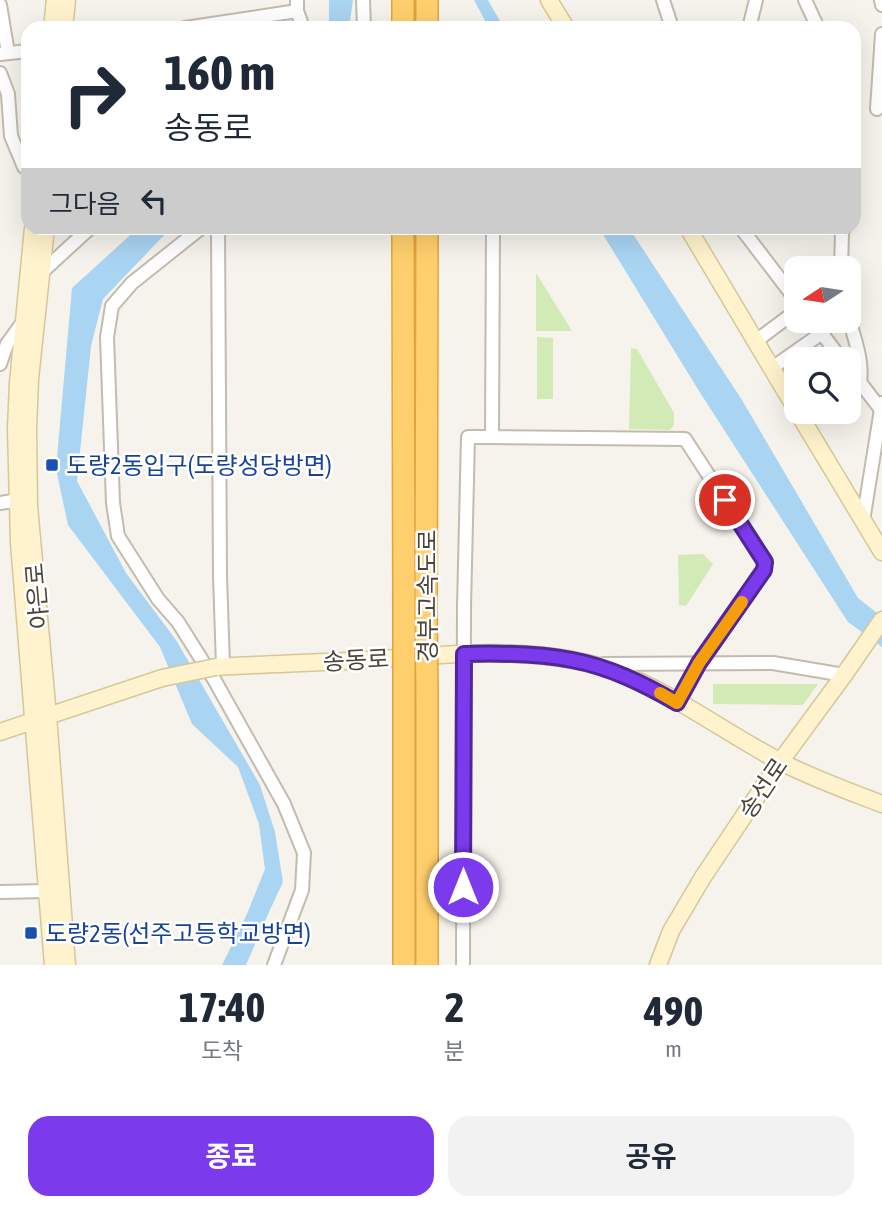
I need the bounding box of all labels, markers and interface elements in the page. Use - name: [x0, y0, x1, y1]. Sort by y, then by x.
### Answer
- text: 160 m: [164, 44, 275, 100]
- icon: right: [49, 49, 140, 140]
- text: 송동로: [164, 109, 252, 146]
- icon: left: [135, 182, 173, 220]
- text: 그다음: [49, 189, 121, 219]
- north arrow: [784, 256, 861, 332]
- map controls: [784, 256, 861, 424]
- button: search: [784, 347, 861, 424]
- place label: 도량2동입구(도량성당방면): [66, 452, 332, 479]
- marker: 도량2동입구(도량성당방면): [44, 457, 60, 473]
- pin: [695, 470, 755, 530]
- icon: arrive: [706, 481, 744, 519]
- street label: 경부고속도로: [414, 530, 441, 662]
- street label: 야은로: [21, 562, 53, 630]
- street label: 송동로: [322, 645, 390, 675]
- street label: 송선로: [733, 753, 793, 823]
- position arrow: [426, 850, 500, 924]
- place label: 도량2동(선주고등학교방면): [45, 920, 311, 947]
- marker: 도량2동(선주고등학교방면): [23, 925, 39, 941]
- text: 17:40: [179, 983, 265, 1031]
- text: 2: [445, 983, 464, 1031]
- text: 490: [644, 987, 703, 1035]
- text: m: [665, 1036, 682, 1062]
- text: 도착: [201, 1038, 243, 1064]
- text: 분: [444, 1038, 465, 1064]
- button: 종료: [28, 1116, 434, 1196]
- button: 공유: [448, 1116, 854, 1196]

